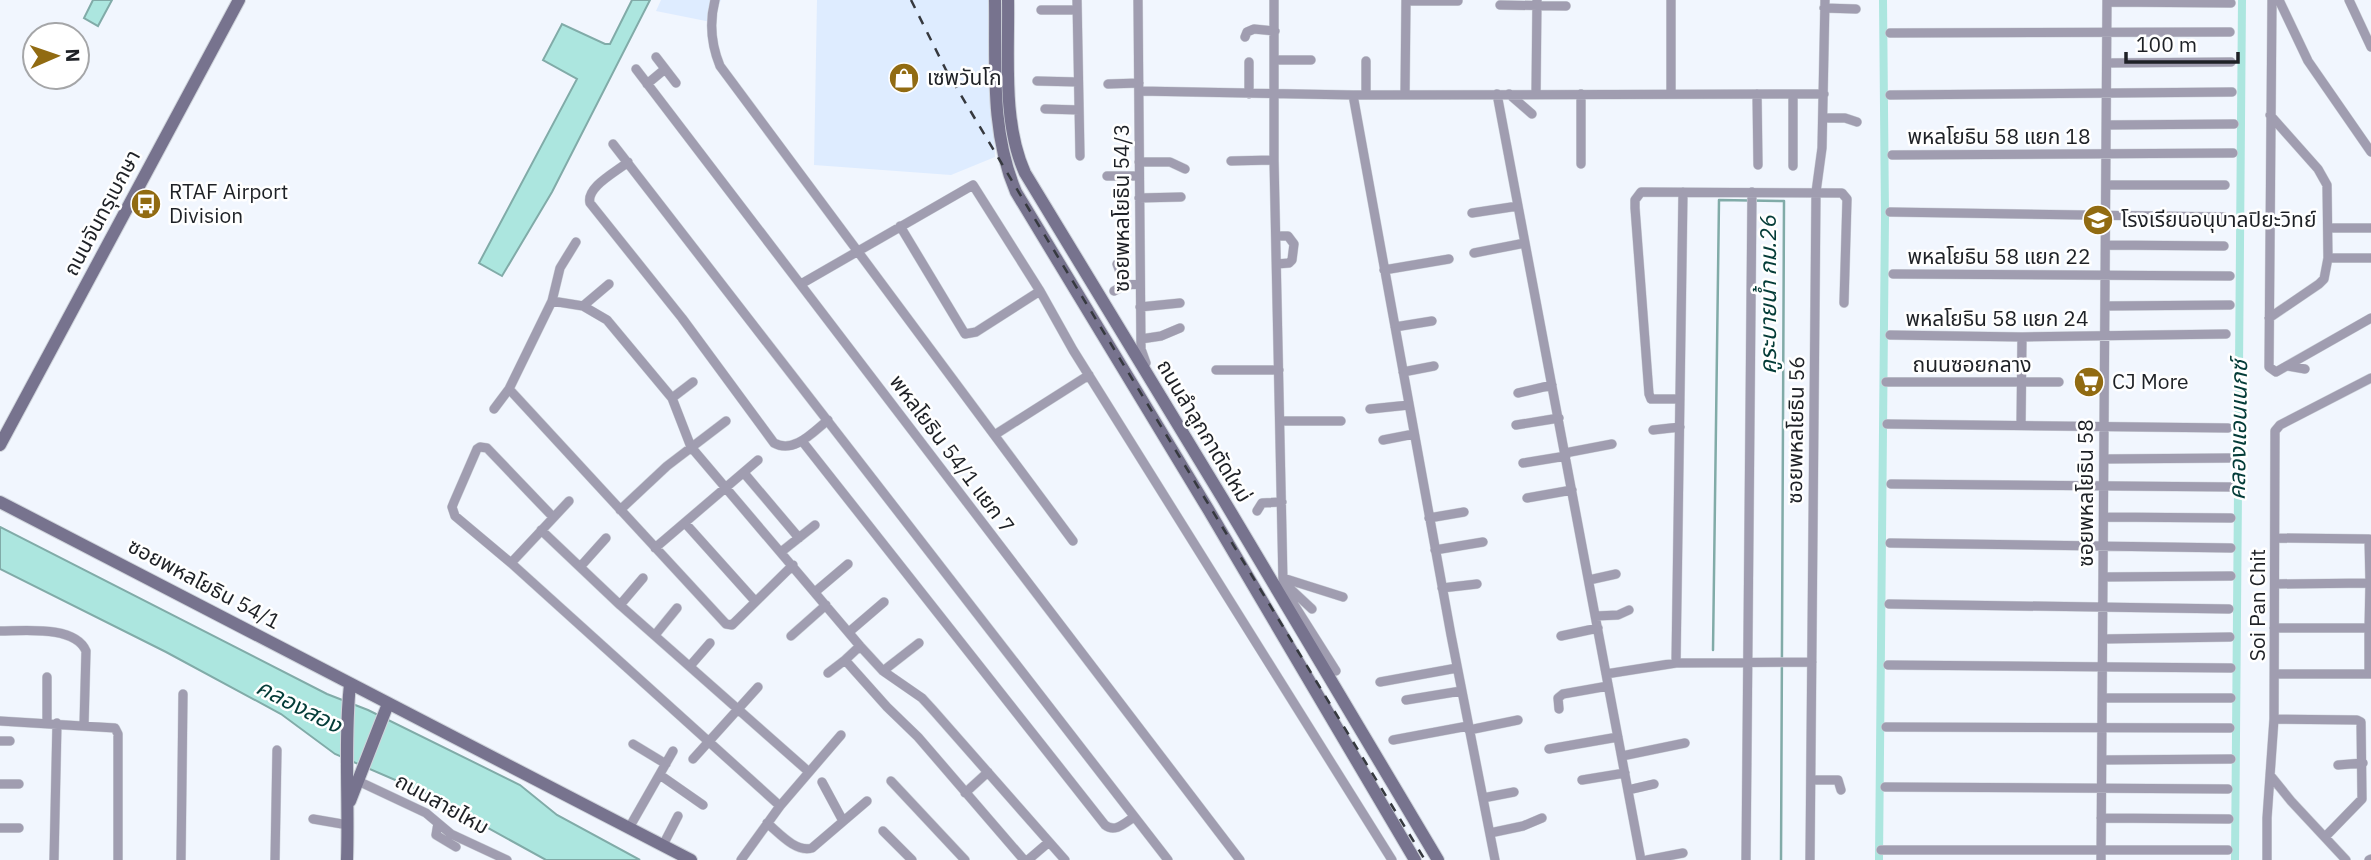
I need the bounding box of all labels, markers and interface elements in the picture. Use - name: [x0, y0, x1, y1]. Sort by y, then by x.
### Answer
- north arrow: [21, 21, 91, 91]
- scale bar: [2126, 21, 2238, 65]
- text: 100 m: [2136, 30, 2197, 58]
- text: N: [61, 48, 85, 63]
- shop icon: เซพวันโก: [887, 61, 921, 95]
- place label: เซพวันโก: [927, 63, 1002, 91]
- street label: พหลโยธิน 58 แยก 18: [1907, 122, 2091, 150]
- street label: ซอยพหลโยธิน 54/3: [1107, 124, 1135, 292]
- street label: ถนนจันทรุเบกษา: [56, 145, 146, 280]
- place label: RTAF Airport Division: [169, 177, 288, 229]
- bus stop icon: RTAF Airport Division: [129, 187, 163, 221]
- school or university icon: โรงเรียนอนุบาลปิยะวิทย์: [2081, 203, 2115, 237]
- place label: โรงเรียนอนุบาลปิยะวิทย์: [2121, 205, 2317, 233]
- water label: คูระบายน้ำ กม.26: [1752, 214, 1783, 374]
- street label: พหลโยธิน 58 แยก 22: [1907, 242, 2091, 270]
- street label: พหลโยธิน 58 แยก 24: [1905, 304, 2089, 332]
- street label: ถนนซอยกลาง: [1913, 350, 2032, 378]
- street label: ถนนลำลูกกาตัดใหม่: [1151, 354, 1259, 507]
- water label: คลองแอนเนกซ์: [2221, 355, 2253, 500]
- street label: ซอยพหลโยธิน 56: [1780, 356, 1810, 504]
- supermarket icon: CJ More: [2072, 365, 2106, 399]
- place label: CJ More: [2112, 367, 2189, 395]
- street label: พหลโยธิน 54/1 แยก 7: [884, 369, 1022, 538]
- street label: ซอยพหลโยธิน 58: [2071, 419, 2099, 567]
- street label: ซอยพหลโยธิน 54/1: [123, 531, 285, 635]
- street label: Soi Pan Chit: [2243, 549, 2271, 661]
- water label: คลองสอง: [252, 671, 348, 740]
- street label: ถนนสายไหม: [391, 766, 494, 840]

